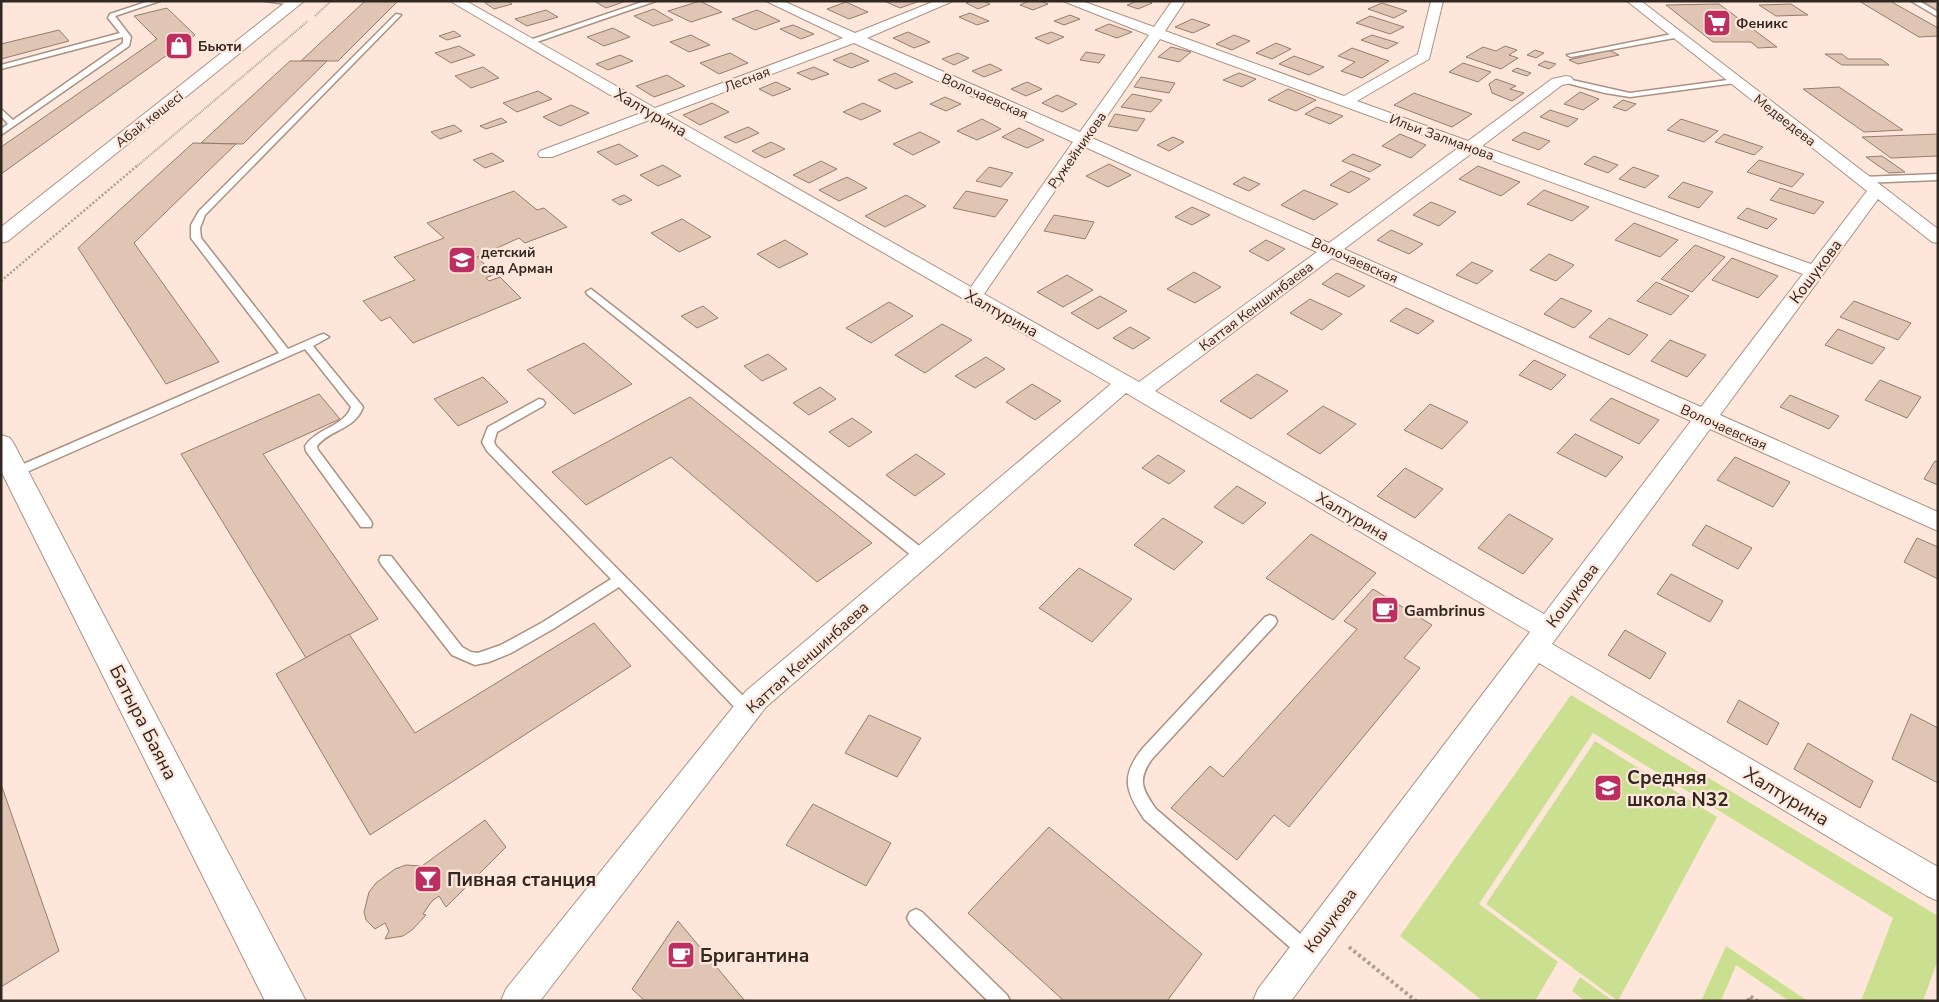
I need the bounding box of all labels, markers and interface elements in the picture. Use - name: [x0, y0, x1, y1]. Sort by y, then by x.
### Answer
- supermarket icon: Феникс: [1702, 8, 1732, 38]
- place label: Феникс: [1736, 14, 1788, 33]
- shop icon: Бьюти: [164, 31, 194, 61]
- place label: Бьюти: [198, 37, 242, 56]
- street label: Лесная: [721, 62, 773, 97]
- street label: Волочаевская: [939, 69, 1031, 124]
- street label: Халтурина: [610, 83, 691, 143]
- street label: Абай көшесі: [111, 87, 187, 152]
- street label: Медведева: [1750, 90, 1820, 151]
- street label: Ружейникова: [1044, 108, 1111, 193]
- street label: Ильи Залманова: [1387, 110, 1497, 165]
- street label: Волочаевская: [1309, 233, 1401, 288]
- street label: Кошукова: [1784, 235, 1847, 308]
- place label: детский сад Арман: [481, 243, 553, 278]
- school or university icon: детский сад Арман: [447, 245, 477, 275]
- street label: Каттая Кеншинбаева: [1195, 257, 1317, 356]
- street label: Халтурина: [961, 285, 1042, 343]
- street label: Волочаевская: [1678, 400, 1770, 455]
- street label: Халтурина: [1312, 487, 1393, 547]
- street label: Кошукова: [1541, 559, 1604, 632]
- cafe icon: Gambrinus: [1370, 595, 1400, 625]
- street label: Каттая Кеншинбаева: [742, 597, 874, 719]
- place label: Gambrinus: [1404, 600, 1485, 622]
- street label: Батыра Баяна: [103, 660, 183, 784]
- street label: Халтурина: [1739, 761, 1834, 833]
- place label: Средняя школа N32: [1627, 765, 1729, 813]
- school or university icon: Средняя школа N32: [1593, 773, 1623, 803]
- bar icon: Пивная станция: [413, 864, 443, 894]
- place label: Пивная станция: [447, 867, 596, 893]
- street label: Кошукова: [1299, 884, 1362, 957]
- cafe icon: Бригантина: [666, 940, 696, 970]
- place label: Бригантина: [700, 943, 810, 969]

